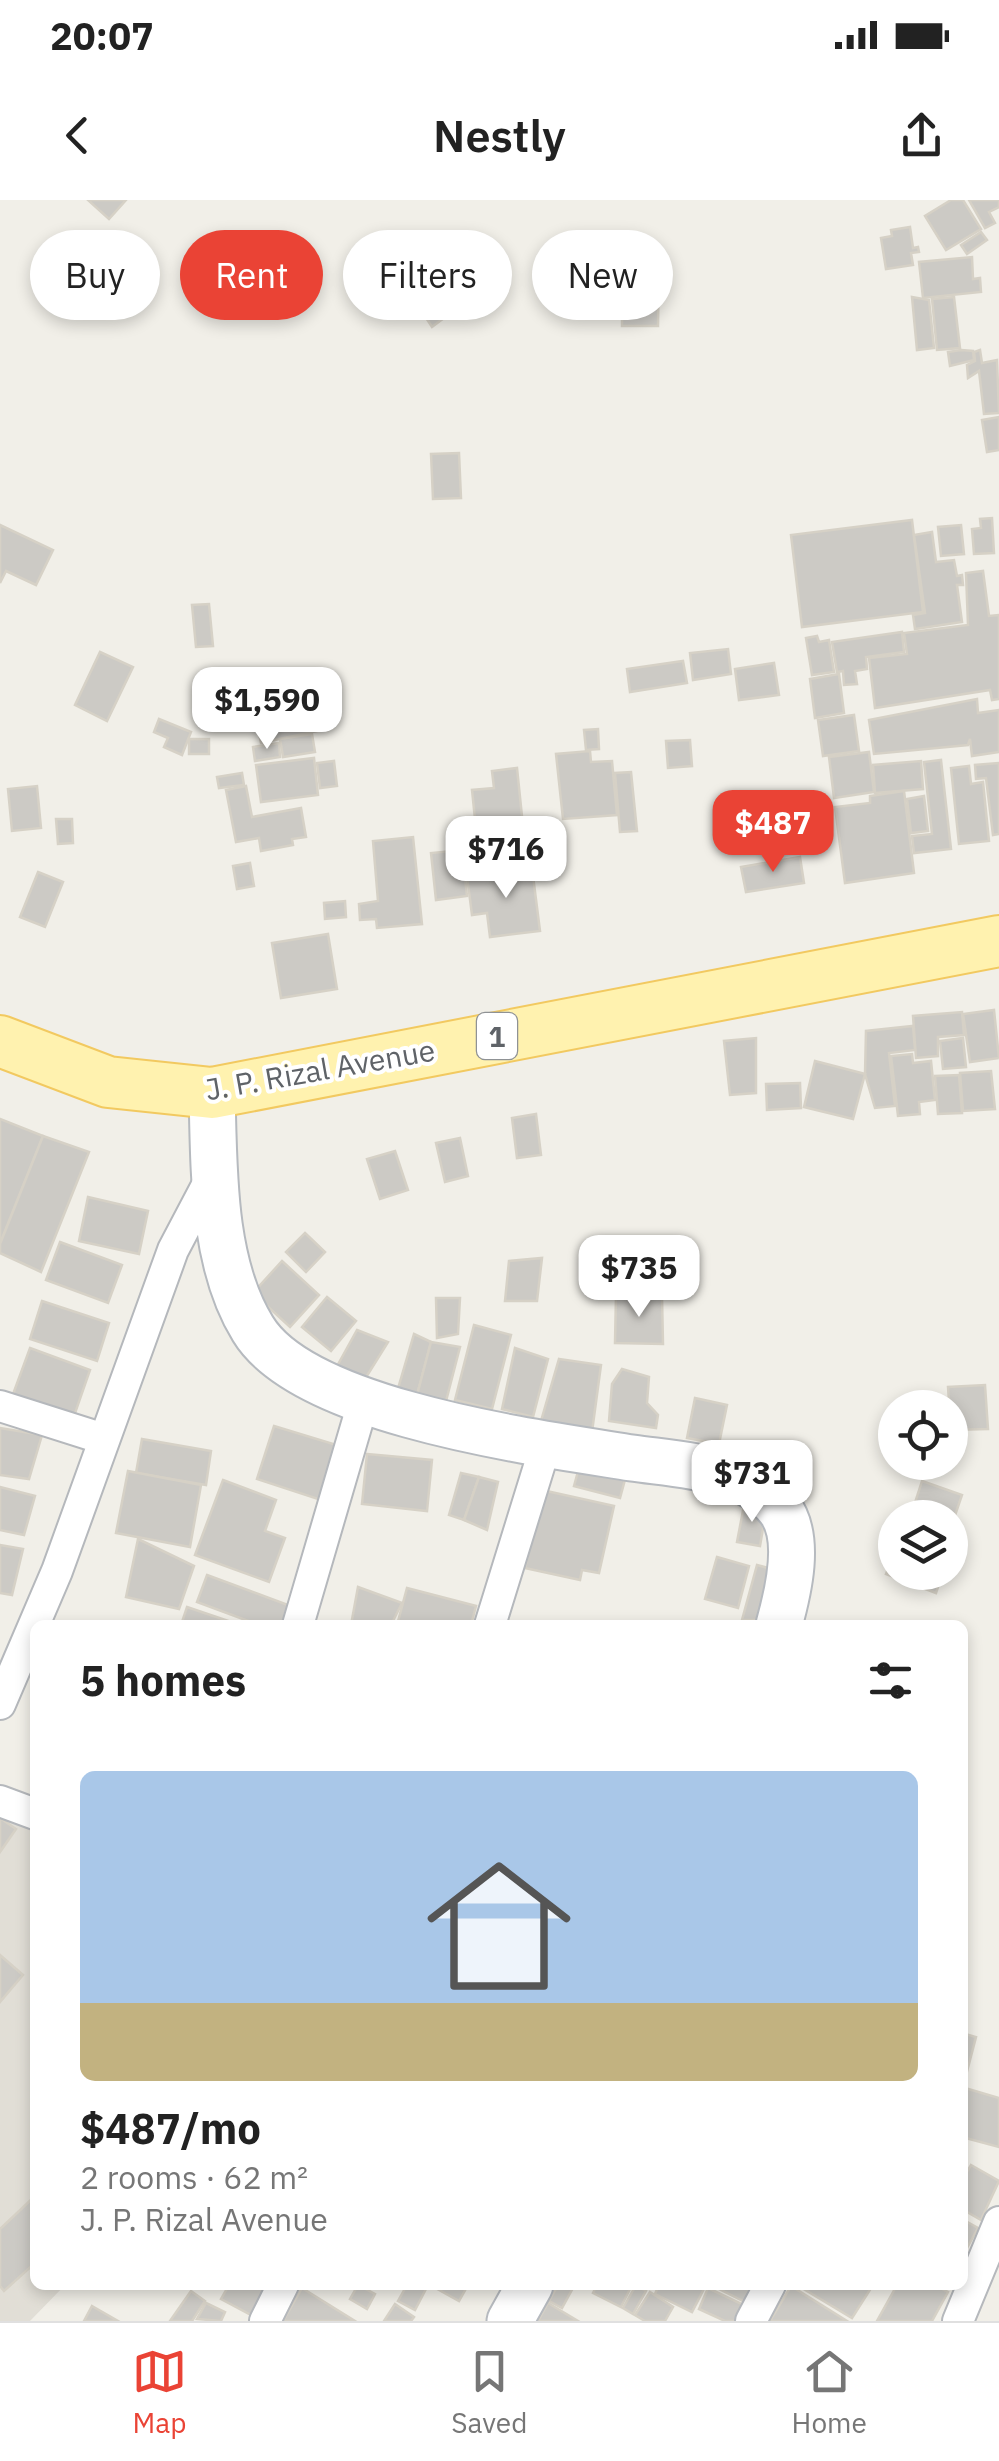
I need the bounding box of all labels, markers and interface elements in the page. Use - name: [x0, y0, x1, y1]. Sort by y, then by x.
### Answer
- text: 20:07: [50, 11, 154, 60]
- text: Nestly: [433, 106, 566, 164]
- icon: back: [50, 108, 105, 163]
- icon: share: [894, 108, 949, 163]
- chip: Buy: [30, 230, 160, 320]
- chip: Rent: [180, 230, 323, 320]
- chip: Filters: [343, 230, 512, 320]
- chip: New: [532, 230, 673, 320]
- pin: $1,590: [186, 667, 348, 752]
- text: $1,590: [214, 678, 320, 720]
- pin: $487: [714, 790, 832, 875]
- text: $487: [735, 801, 811, 843]
- pin: $716: [447, 816, 565, 901]
- text: $716: [468, 827, 544, 869]
- road number: 1: [477, 1013, 517, 1059]
- street label: J. P. Rizal Avenue: [202, 1030, 438, 1108]
- pin: $735: [580, 1235, 698, 1320]
- text: $735: [601, 1246, 677, 1288]
- map controls: [878, 1390, 968, 1590]
- button: locate: [878, 1390, 968, 1480]
- pin: $731: [693, 1440, 811, 1525]
- text: $731: [714, 1451, 790, 1493]
- button: layers: [878, 1500, 968, 1590]
- text: 5 homes: [80, 1653, 246, 1708]
- icon: filters: [863, 1653, 918, 1708]
- icon: home: [409, 1836, 589, 2016]
- text: $487/mo: [80, 2101, 261, 2156]
- text: 2 rooms · 62 m²: [80, 2156, 308, 2198]
- text: J. P. Rizal Avenue: [80, 2198, 328, 2240]
- tab: Map: [132, 2344, 187, 2441]
- tab: Saved: [451, 2344, 527, 2441]
- tab: Home: [792, 2344, 867, 2441]

